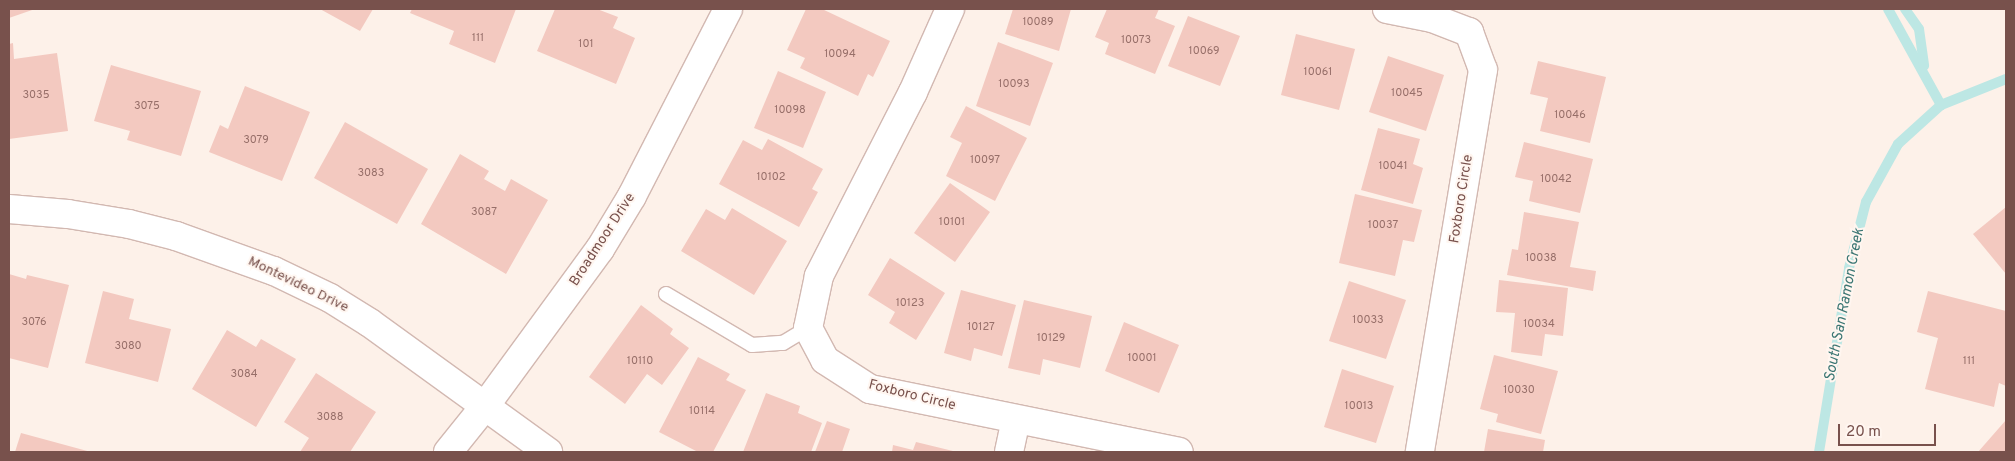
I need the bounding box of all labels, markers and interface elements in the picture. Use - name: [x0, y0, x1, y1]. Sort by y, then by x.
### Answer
- house number: 10089: [1022, 15, 1054, 29]
- house number: 111: [472, 31, 484, 45]
- house number: 10073: [1121, 33, 1151, 47]
- house number: 101: [578, 37, 594, 51]
- house number: 10069: [1189, 44, 1219, 58]
- house number: 10094: [824, 47, 856, 61]
- house number: 10061: [1304, 65, 1332, 79]
- house number: 10093: [998, 77, 1030, 91]
- house number: 10045: [1391, 86, 1423, 100]
- house number: 3035: [22, 88, 50, 102]
- house number: 3075: [134, 99, 160, 113]
- house number: 10098: [774, 103, 806, 117]
- house number: 10046: [1554, 108, 1586, 122]
- house number: 3079: [243, 133, 269, 147]
- house number: 10097: [970, 153, 1000, 167]
- street label: Foxboro Circle: [1447, 154, 1477, 244]
- house number: 10041: [1378, 159, 1408, 173]
- house number: 3083: [358, 166, 384, 180]
- house number: 10102: [756, 170, 786, 184]
- house number: 10042: [1540, 172, 1572, 186]
- street label: Broadmoor Drive: [567, 190, 639, 290]
- house number: 3087: [471, 205, 497, 219]
- house number: 10101: [939, 215, 965, 229]
- house number: 10037: [1368, 218, 1398, 232]
- water label: South San Ramon Creek: [1821, 227, 1869, 383]
- house number: 10038: [1525, 251, 1557, 265]
- street label: Montevideo Drive: [245, 253, 351, 317]
- house number: 10123: [896, 296, 924, 310]
- house number: 10033: [1352, 313, 1384, 327]
- house number: 3076: [21, 315, 47, 329]
- house number: 10034: [1523, 317, 1555, 331]
- house number: 10127: [967, 320, 995, 334]
- house number: 10129: [1037, 331, 1065, 345]
- house number: 3080: [114, 339, 142, 353]
- house number: 10001: [1127, 351, 1157, 365]
- house number: 10110: [627, 354, 653, 368]
- house number: 111: [1963, 354, 1975, 368]
- house number: 3084: [230, 367, 258, 381]
- street label: Foxboro Circle: [867, 377, 957, 415]
- house number: 10030: [1503, 383, 1535, 397]
- house number: 10013: [1345, 399, 1373, 413]
- house number: 10114: [689, 404, 715, 418]
- house number: 3088: [316, 410, 344, 424]
- scale bar: [1840, 414, 1938, 446]
- text: 20 m: [1846, 423, 1881, 442]

